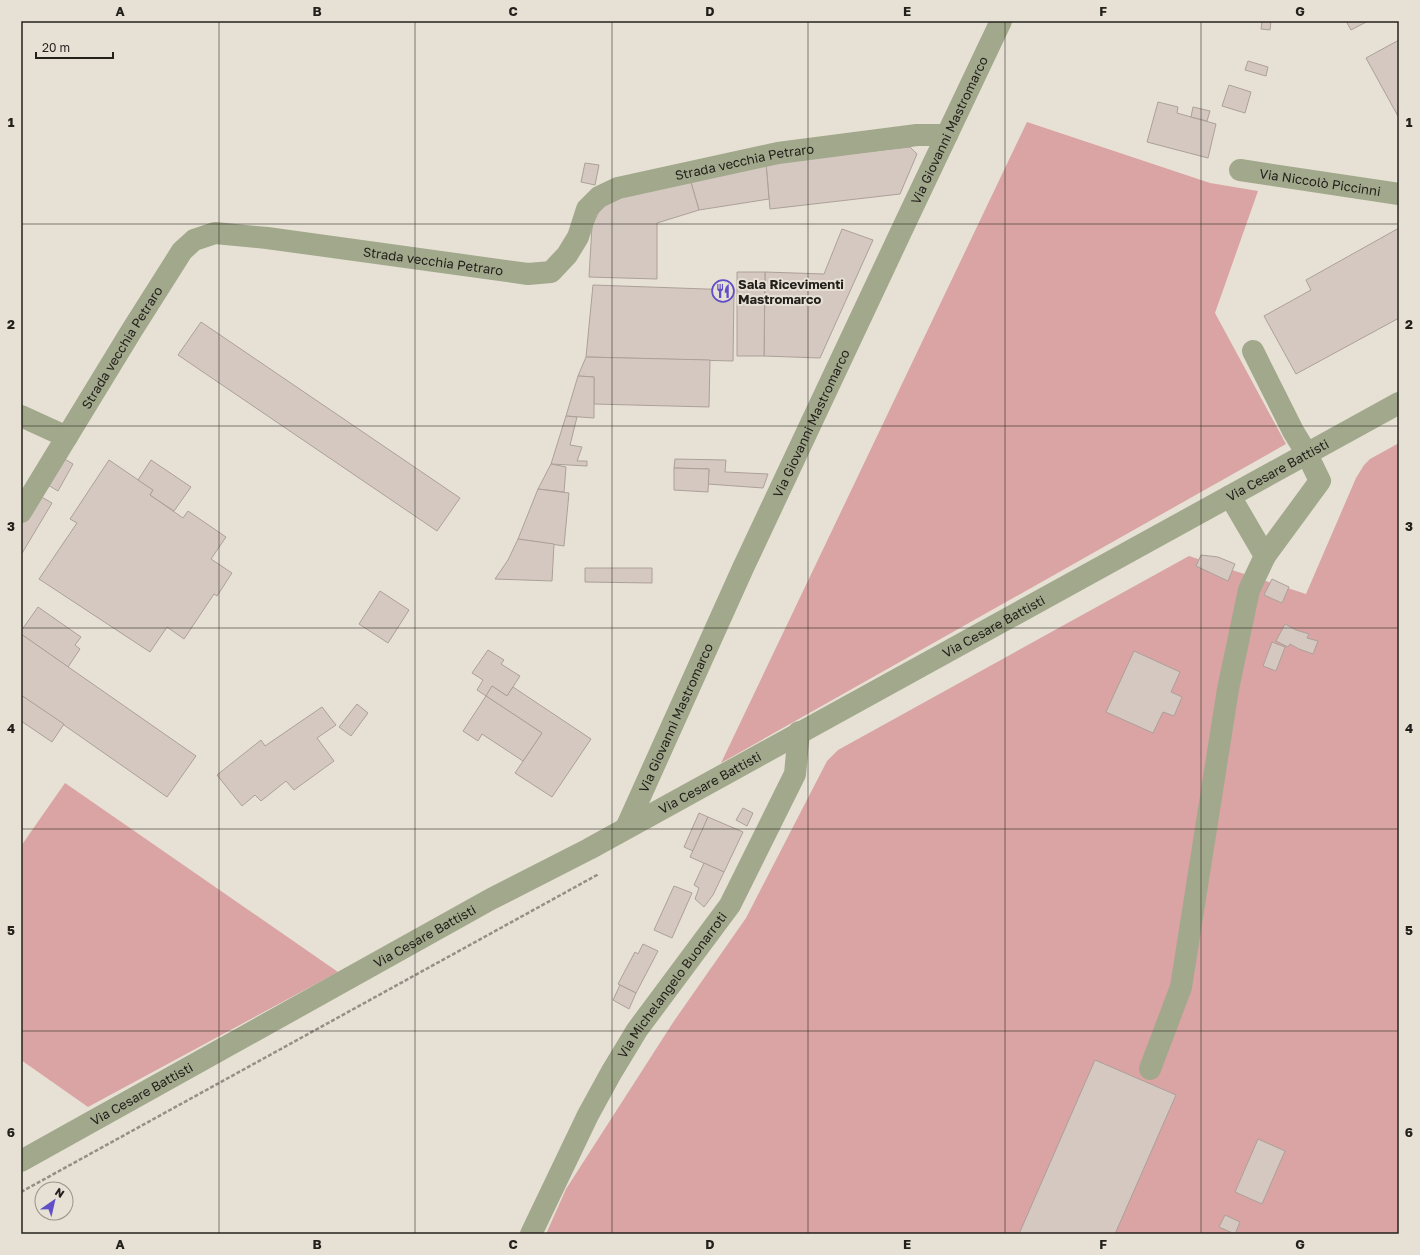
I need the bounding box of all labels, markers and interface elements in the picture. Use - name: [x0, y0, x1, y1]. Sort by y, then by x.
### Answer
- text: A: [115, 3, 125, 19]
- text: B: [312, 3, 322, 19]
- text: C: [508, 3, 518, 19]
- text: D: [705, 3, 715, 19]
- text: E: [903, 3, 911, 19]
- text: F: [1099, 3, 1107, 19]
- text: G: [1295, 3, 1305, 19]
- scale bar: [36, 34, 113, 60]
- text: 20 m: [42, 40, 70, 55]
- street label: Via Giovanni Mastromarco: [907, 53, 991, 207]
- text: 1: [8, 114, 15, 130]
- text: 1: [1406, 114, 1413, 130]
- street label: Strada vecchia Petraro: [674, 140, 815, 183]
- street label: Via Niccolò Piccinni: [1258, 165, 1382, 199]
- street label: Strada vecchia Petraro: [362, 243, 504, 279]
- place label: Sala Ricevimenti Mastromarco: [738, 276, 844, 307]
- restaurant icon: Sala Ricevimenti Mastromarco: [710, 278, 736, 304]
- street label: Strada vecchia Petraro: [78, 283, 166, 412]
- text: 2: [7, 316, 15, 332]
- text: 2: [1405, 316, 1413, 332]
- street label: Via Giovanni Mastromarco: [769, 346, 853, 500]
- street label: Via Cesare Battisti: [1223, 435, 1331, 505]
- text: 3: [7, 518, 15, 534]
- text: 3: [1405, 518, 1413, 534]
- street label: Via Cesare Battisti: [940, 592, 1048, 661]
- street label: Via Giovanni Mastromarco: [635, 640, 716, 795]
- text: 4: [7, 720, 15, 736]
- text: 4: [1405, 720, 1413, 736]
- street label: Via Cesare Battisti: [656, 748, 764, 817]
- street label: Via Cesare Battisti: [371, 901, 478, 971]
- street label: Via Michelangelo Buonarroti: [614, 909, 730, 1061]
- text: 5: [7, 922, 15, 938]
- text: 5: [1405, 922, 1413, 938]
- street label: Via Cesare Battisti: [88, 1059, 195, 1129]
- text: 6: [7, 1124, 15, 1140]
- text: 6: [1405, 1124, 1413, 1140]
- north arrow: [34, 1181, 74, 1221]
- text: N: [53, 1185, 67, 1200]
- text: A: [115, 1236, 125, 1252]
- text: B: [312, 1236, 322, 1252]
- text: C: [508, 1236, 518, 1252]
- text: D: [705, 1236, 715, 1252]
- text: E: [903, 1236, 911, 1252]
- text: F: [1099, 1236, 1107, 1252]
- text: G: [1295, 1236, 1305, 1252]

